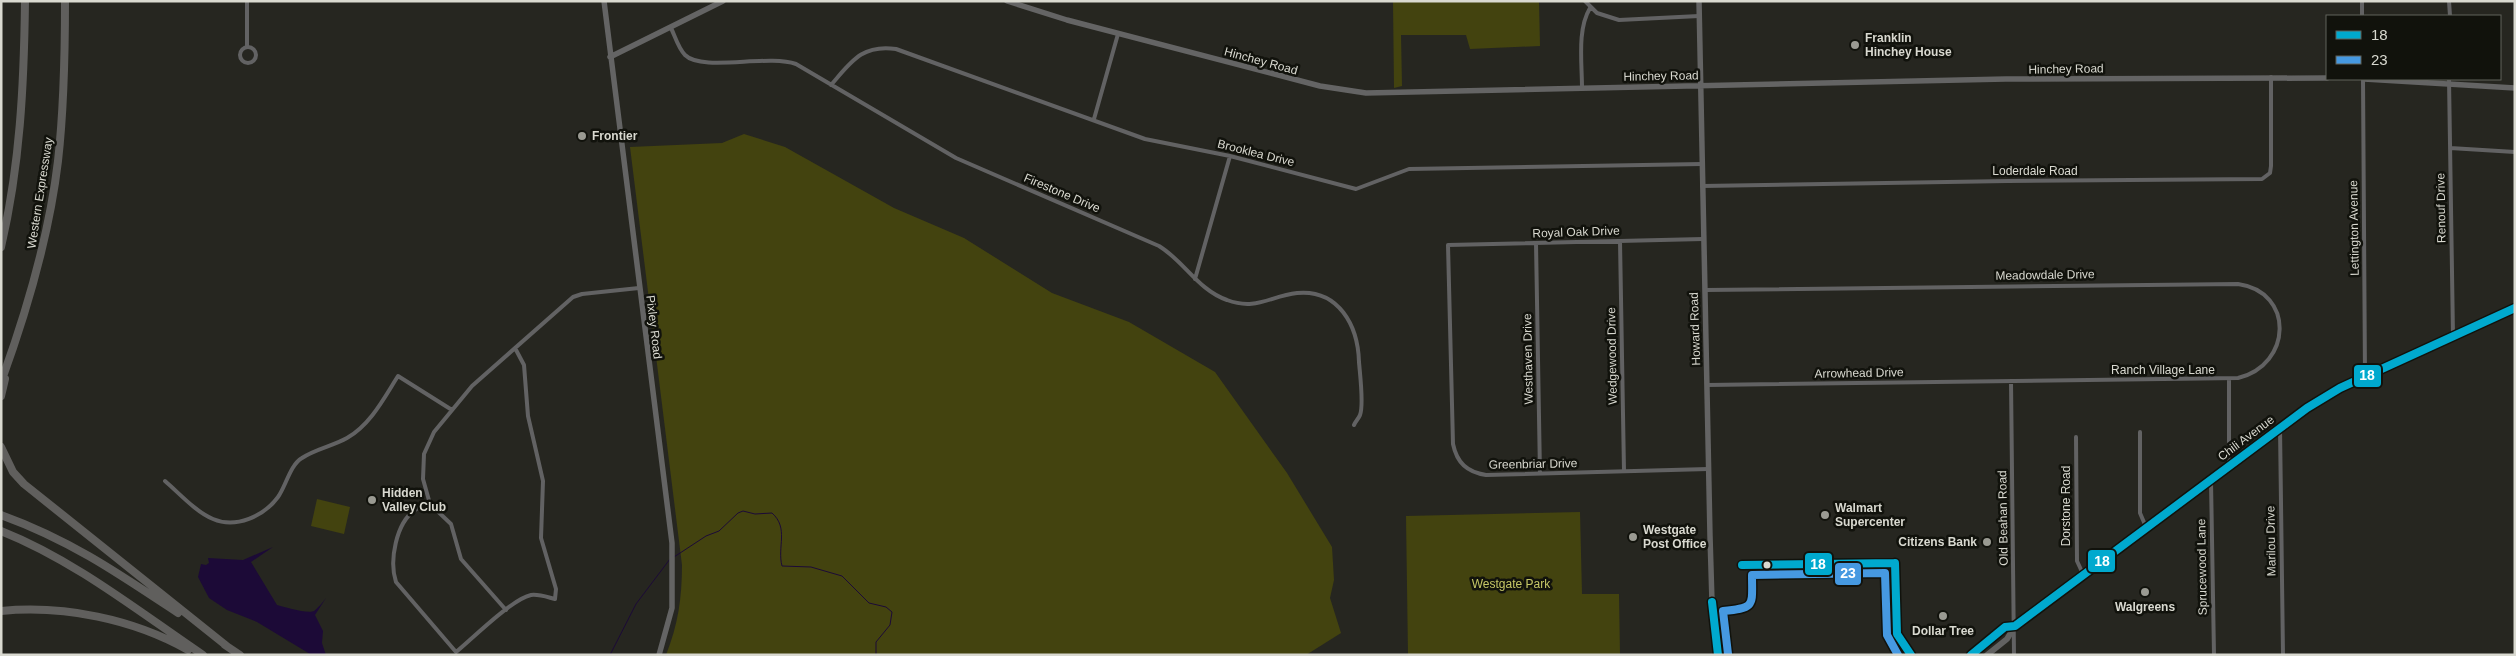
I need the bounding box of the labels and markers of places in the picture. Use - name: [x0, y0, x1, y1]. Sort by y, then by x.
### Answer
- place label: Franklin Hinchey House: [1865, 31, 1952, 59]
- marker: Franklin Hinchey House: [1849, 39, 1861, 51]
- place label: Frontier: [592, 129, 638, 143]
- marker: Frontier: [576, 130, 588, 142]
- place label: Hidden Valley Club: [382, 486, 446, 514]
- marker: Hidden Valley Club: [366, 494, 378, 506]
- place label: Walmart Supercenter: [1835, 501, 1905, 529]
- marker: Walmart Supercenter: [1819, 509, 1831, 521]
- place label: Westgate Post Office: [1643, 523, 1707, 551]
- marker: Westgate Post Office: [1627, 531, 1639, 543]
- place label: Citizens Bank: [1898, 535, 1977, 549]
- marker: Citizens Bank: [1981, 536, 1993, 548]
- unlabelled marker: [1762, 560, 1772, 570]
- marker: Walgreens: [2139, 586, 2151, 598]
- place label: Walgreens: [2115, 600, 2175, 614]
- marker: Dollar Tree: [1937, 610, 1949, 622]
- place label: Dollar Tree: [1912, 624, 1974, 638]

